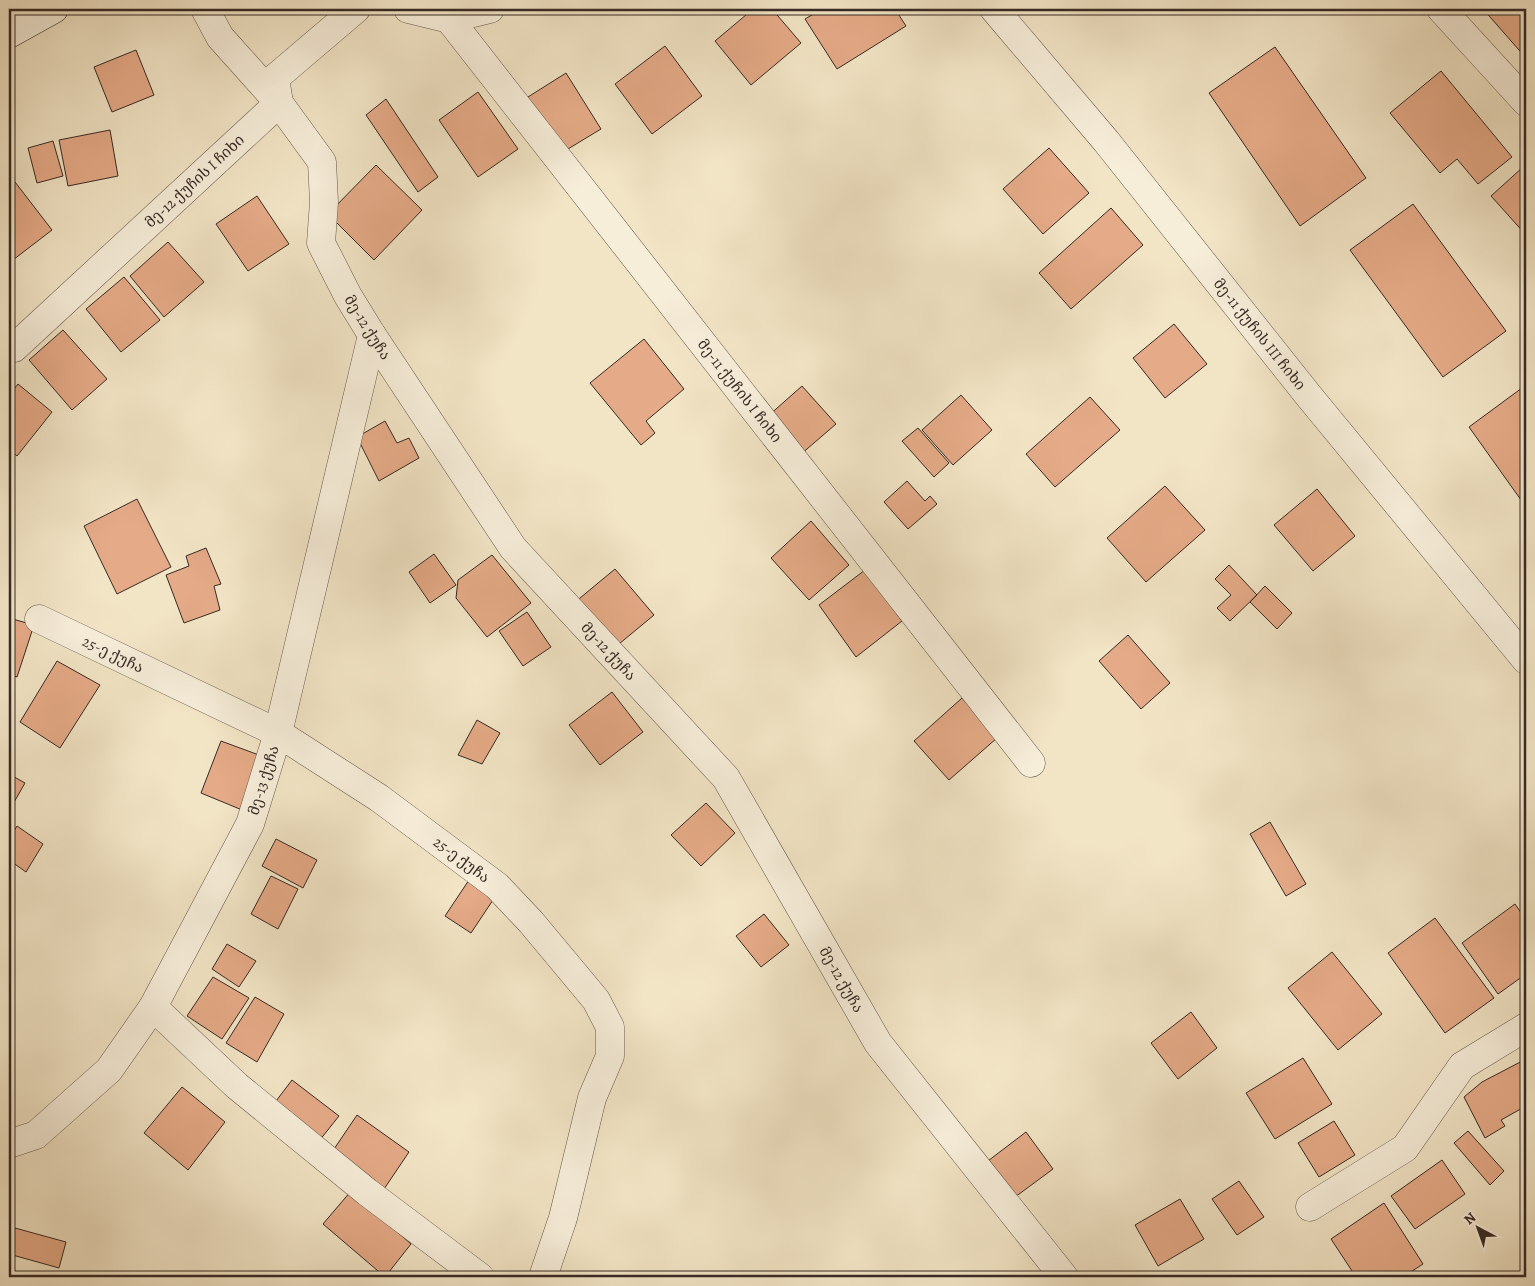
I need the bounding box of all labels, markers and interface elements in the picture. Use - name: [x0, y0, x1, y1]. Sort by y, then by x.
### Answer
- street label: მე-12 ქუჩის I ჩიხი: [141, 130, 249, 232]
- street label: მე-11 ქუჩის III ჩიხი: [1209, 274, 1310, 394]
- street label: მე-12 ქუჩა: [340, 291, 396, 364]
- street label: მე-11 ქუჩის I ჩიხი: [693, 335, 787, 447]
- street label: მე-12 ქუჩა: [577, 618, 641, 685]
- street label: 25-ე ქუჩა: [79, 631, 147, 677]
- street label: მე-13 ქუჩა: [243, 743, 284, 818]
- street label: 25-ე ქუჩა: [429, 832, 494, 887]
- street label: მე-12 ქუჩა: [815, 943, 868, 1016]
- north arrow: [1452, 1204, 1502, 1254]
- text: N: [1460, 1208, 1480, 1229]

